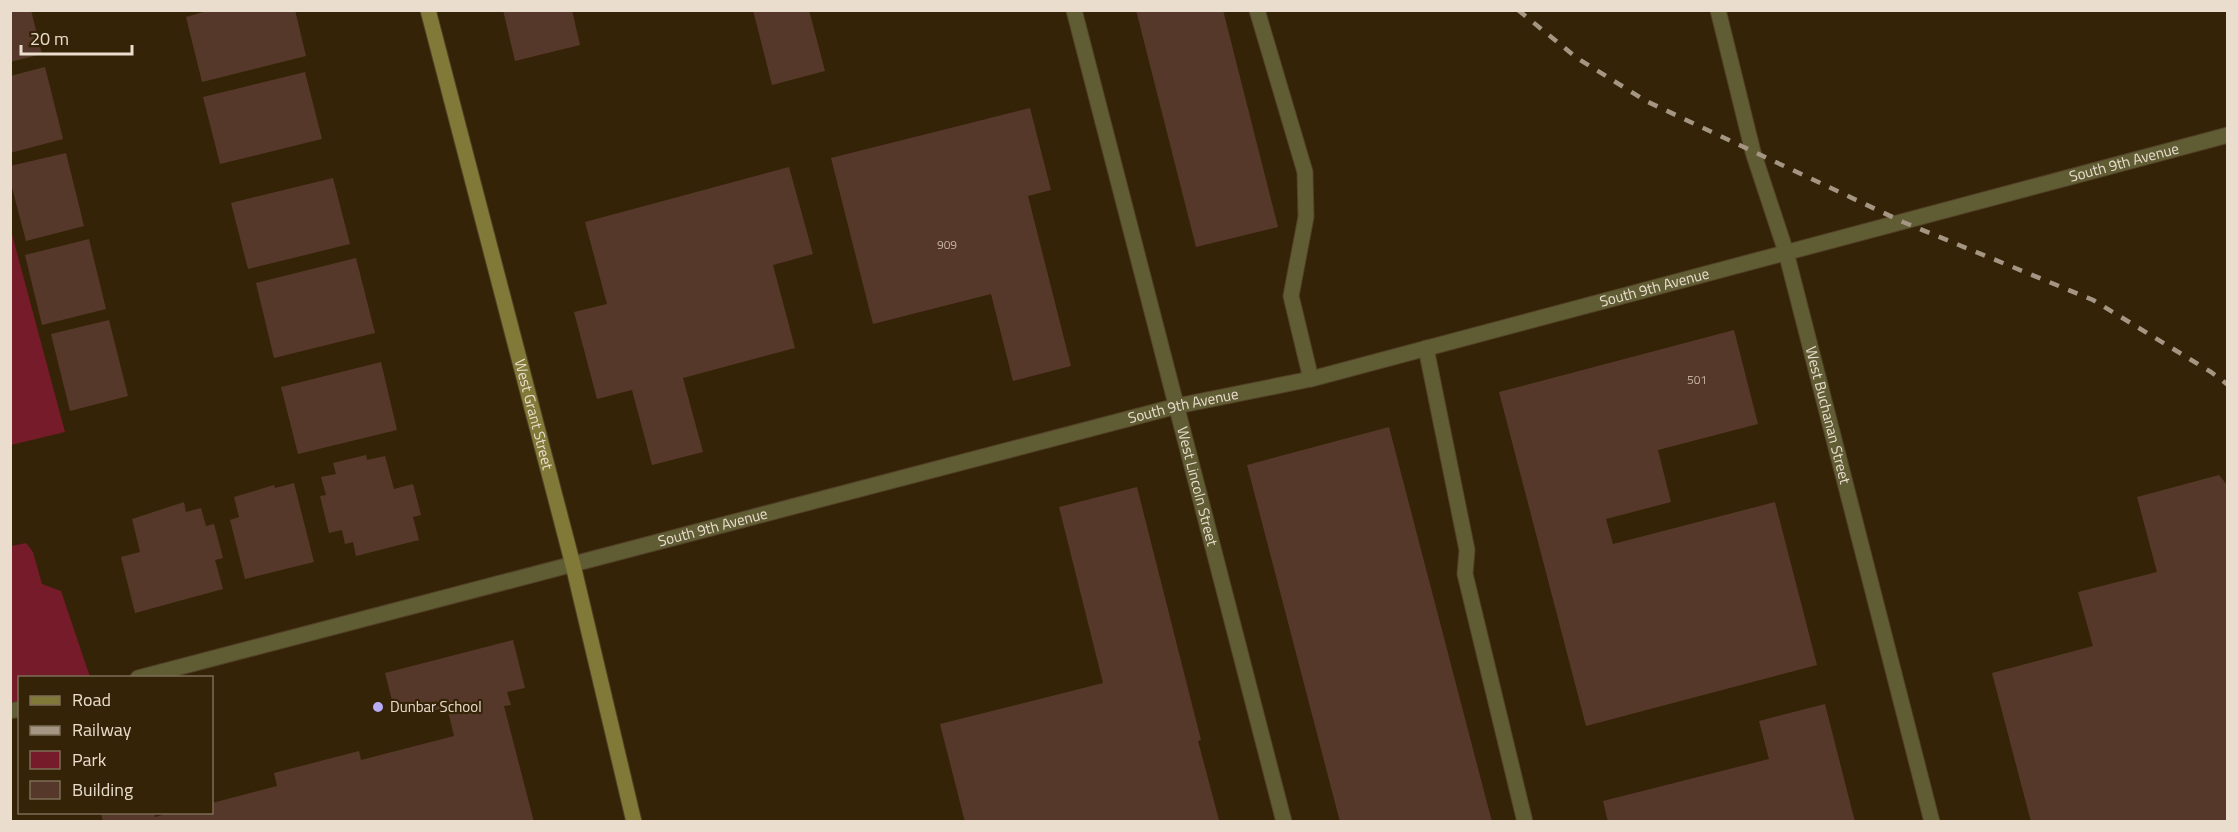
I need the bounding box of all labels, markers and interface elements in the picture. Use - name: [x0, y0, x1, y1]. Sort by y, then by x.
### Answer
- scale bar: [21, 18, 132, 56]
- text: 20 m: [30, 25, 69, 52]
- street label: South 9th Avenue: [2066, 137, 2181, 188]
- house number: 909: [937, 235, 957, 254]
- street label: South 9th Avenue: [1597, 262, 1712, 313]
- street label: West Buchanan Street: [1800, 344, 1857, 487]
- street label: West Grant Street: [509, 357, 560, 473]
- house number: 501: [1687, 370, 1707, 389]
- street label: South 9th Avenue: [1125, 382, 1240, 429]
- street label: West Lincoln Street: [1171, 424, 1224, 549]
- street label: South 9th Avenue: [655, 502, 770, 552]
- legend: [18, 676, 213, 814]
- text: Road: [72, 686, 111, 713]
- place label: Dunbar School: [390, 695, 482, 718]
- marker: Dunbar School: [371, 700, 385, 714]
- text: Railway: [72, 716, 132, 743]
- text: Park: [72, 746, 107, 773]
- text: Building: [72, 776, 133, 803]

